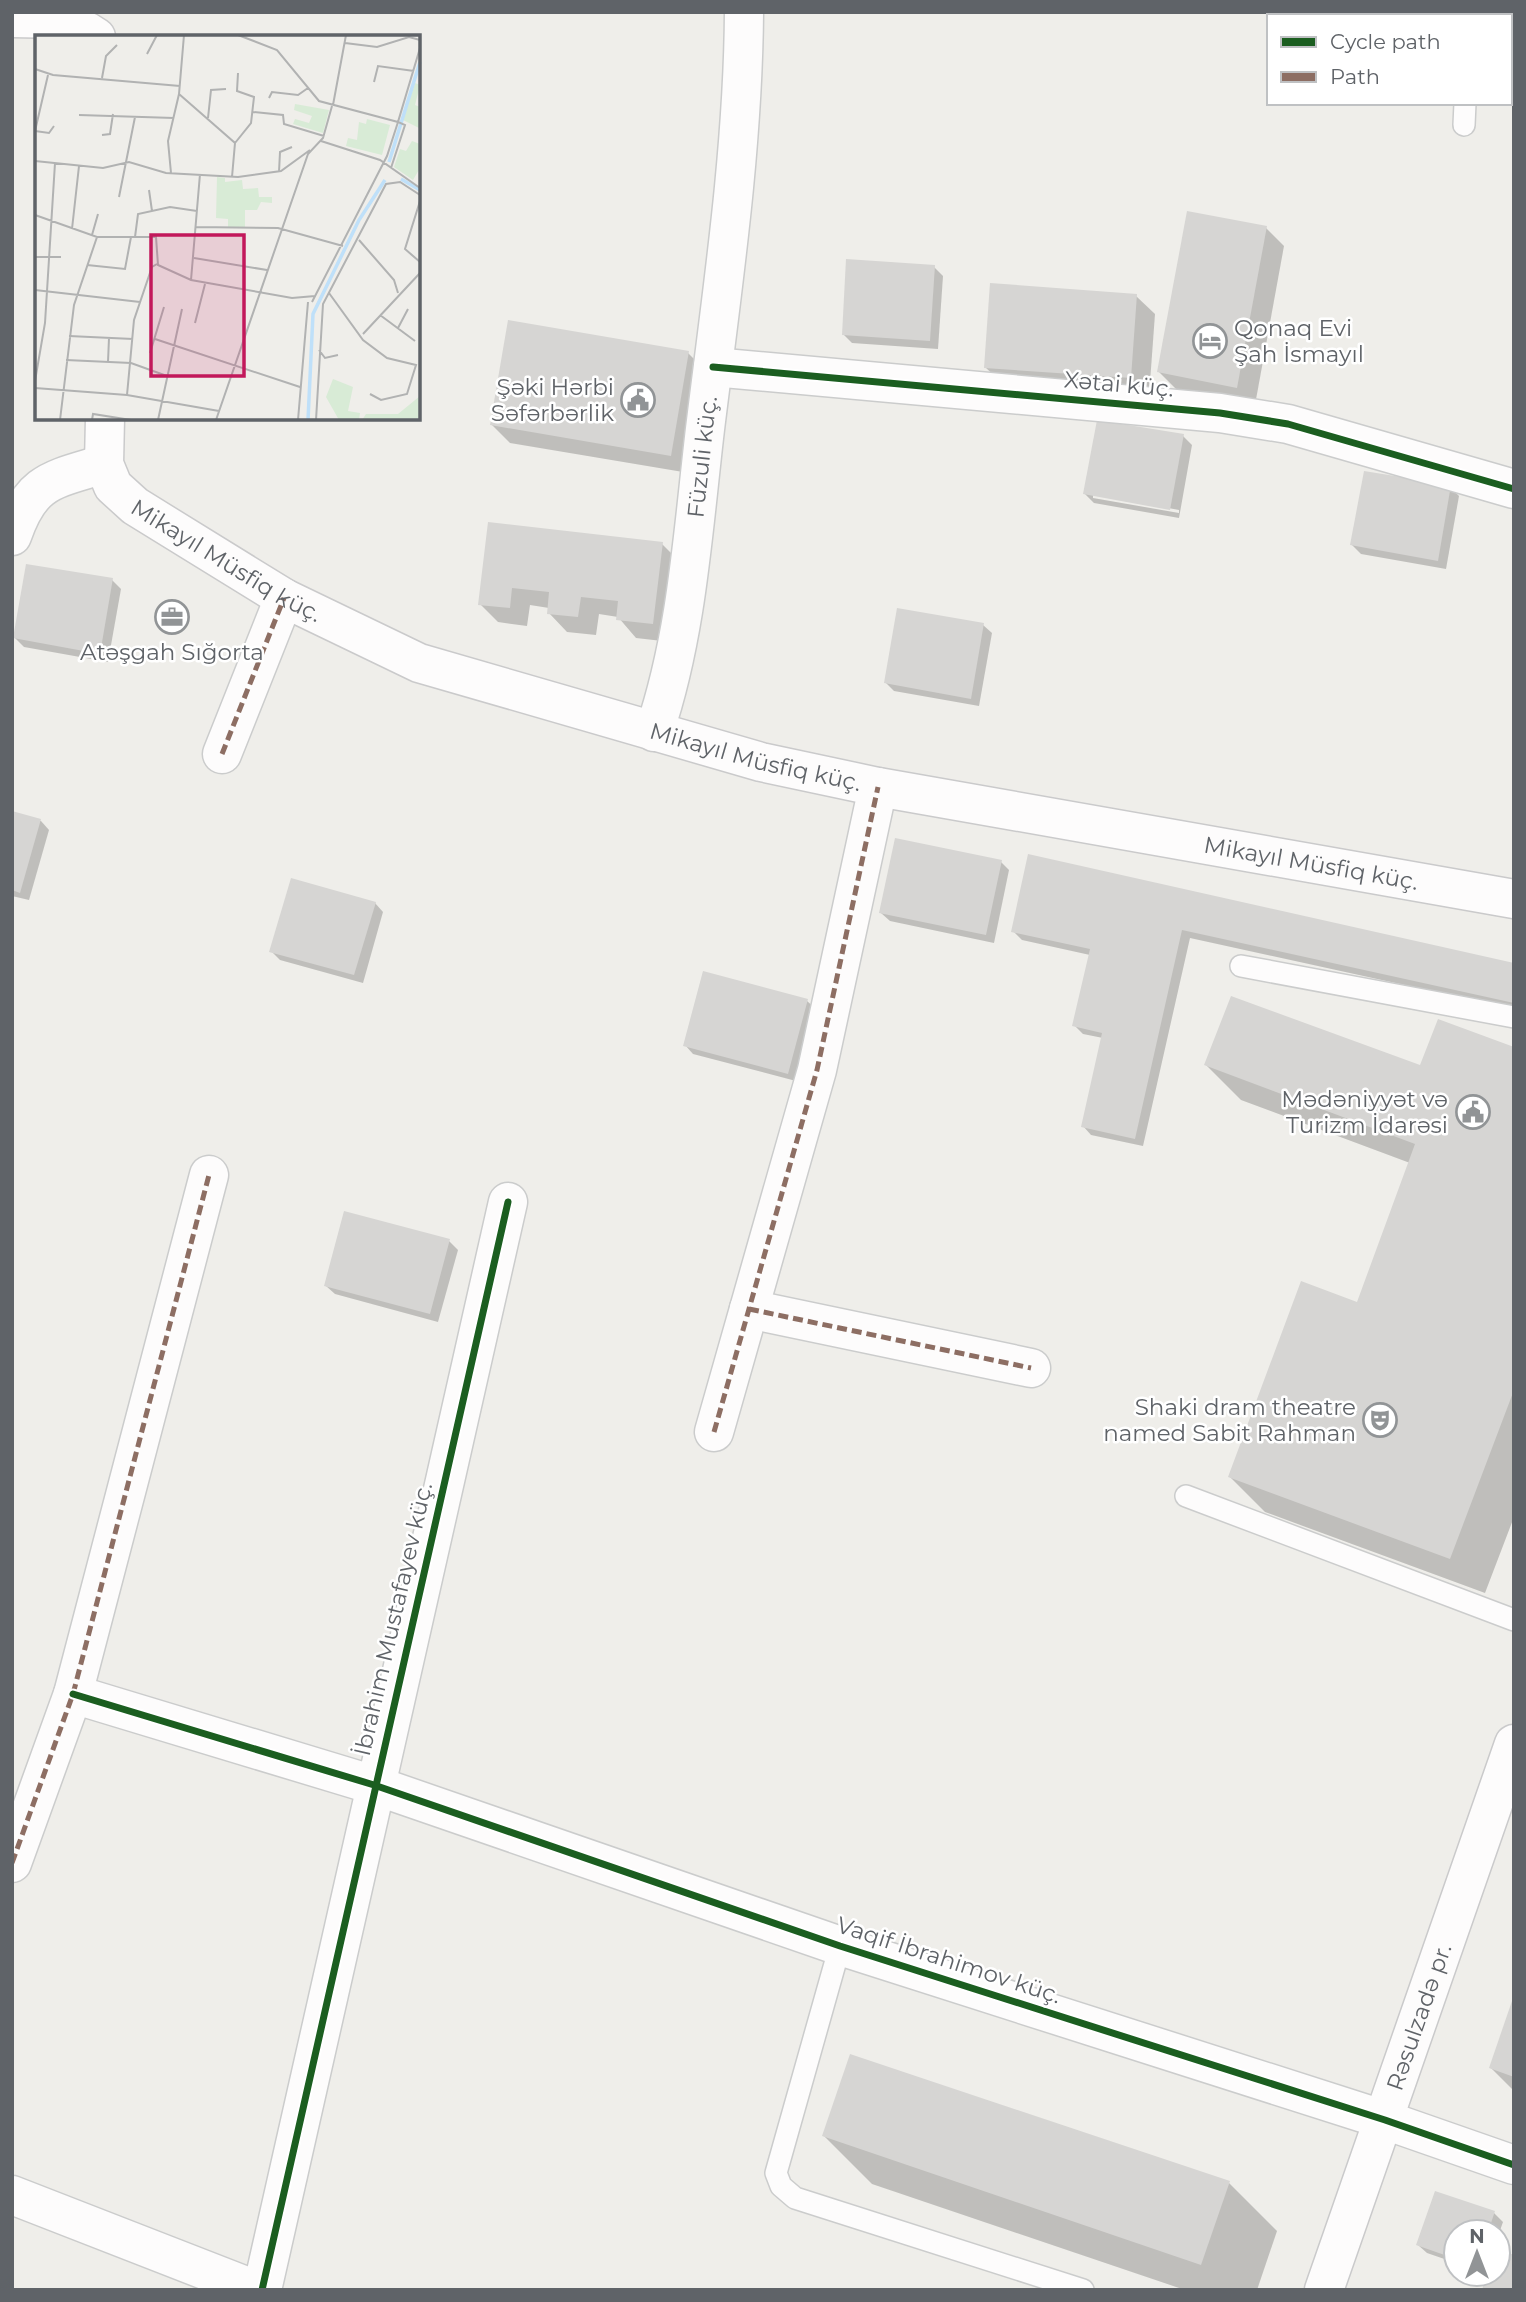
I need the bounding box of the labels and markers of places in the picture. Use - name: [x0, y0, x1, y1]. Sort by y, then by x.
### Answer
- place label: Qonaq Evi Şah İsmayıl: [1234, 314, 1364, 368]
- hotel icon: Qonaq Evi Şah İsmayıl: [1191, 322, 1229, 360]
- place label: Şəki Hərbi Səfərbərlik: [491, 373, 614, 427]
- public building icon: Şəki Hərbi Səfərbərlik: [619, 381, 657, 419]
- office icon: Atəşgah Sığorta: [153, 598, 191, 636]
- place label: Atəşgah Sığorta: [80, 638, 264, 666]
- place label: Mədəniyyət və Turizm İdarəsi: [1281, 1085, 1448, 1139]
- public building icon: Mədəniyyət və Turizm İdarəsi: [1454, 1093, 1492, 1131]
- place label: Shaki dram theatre named Sabit Rahman: [1103, 1393, 1356, 1447]
- theatre icon: Shaki dram theatre named Sabit Rahman: [1361, 1401, 1399, 1439]

